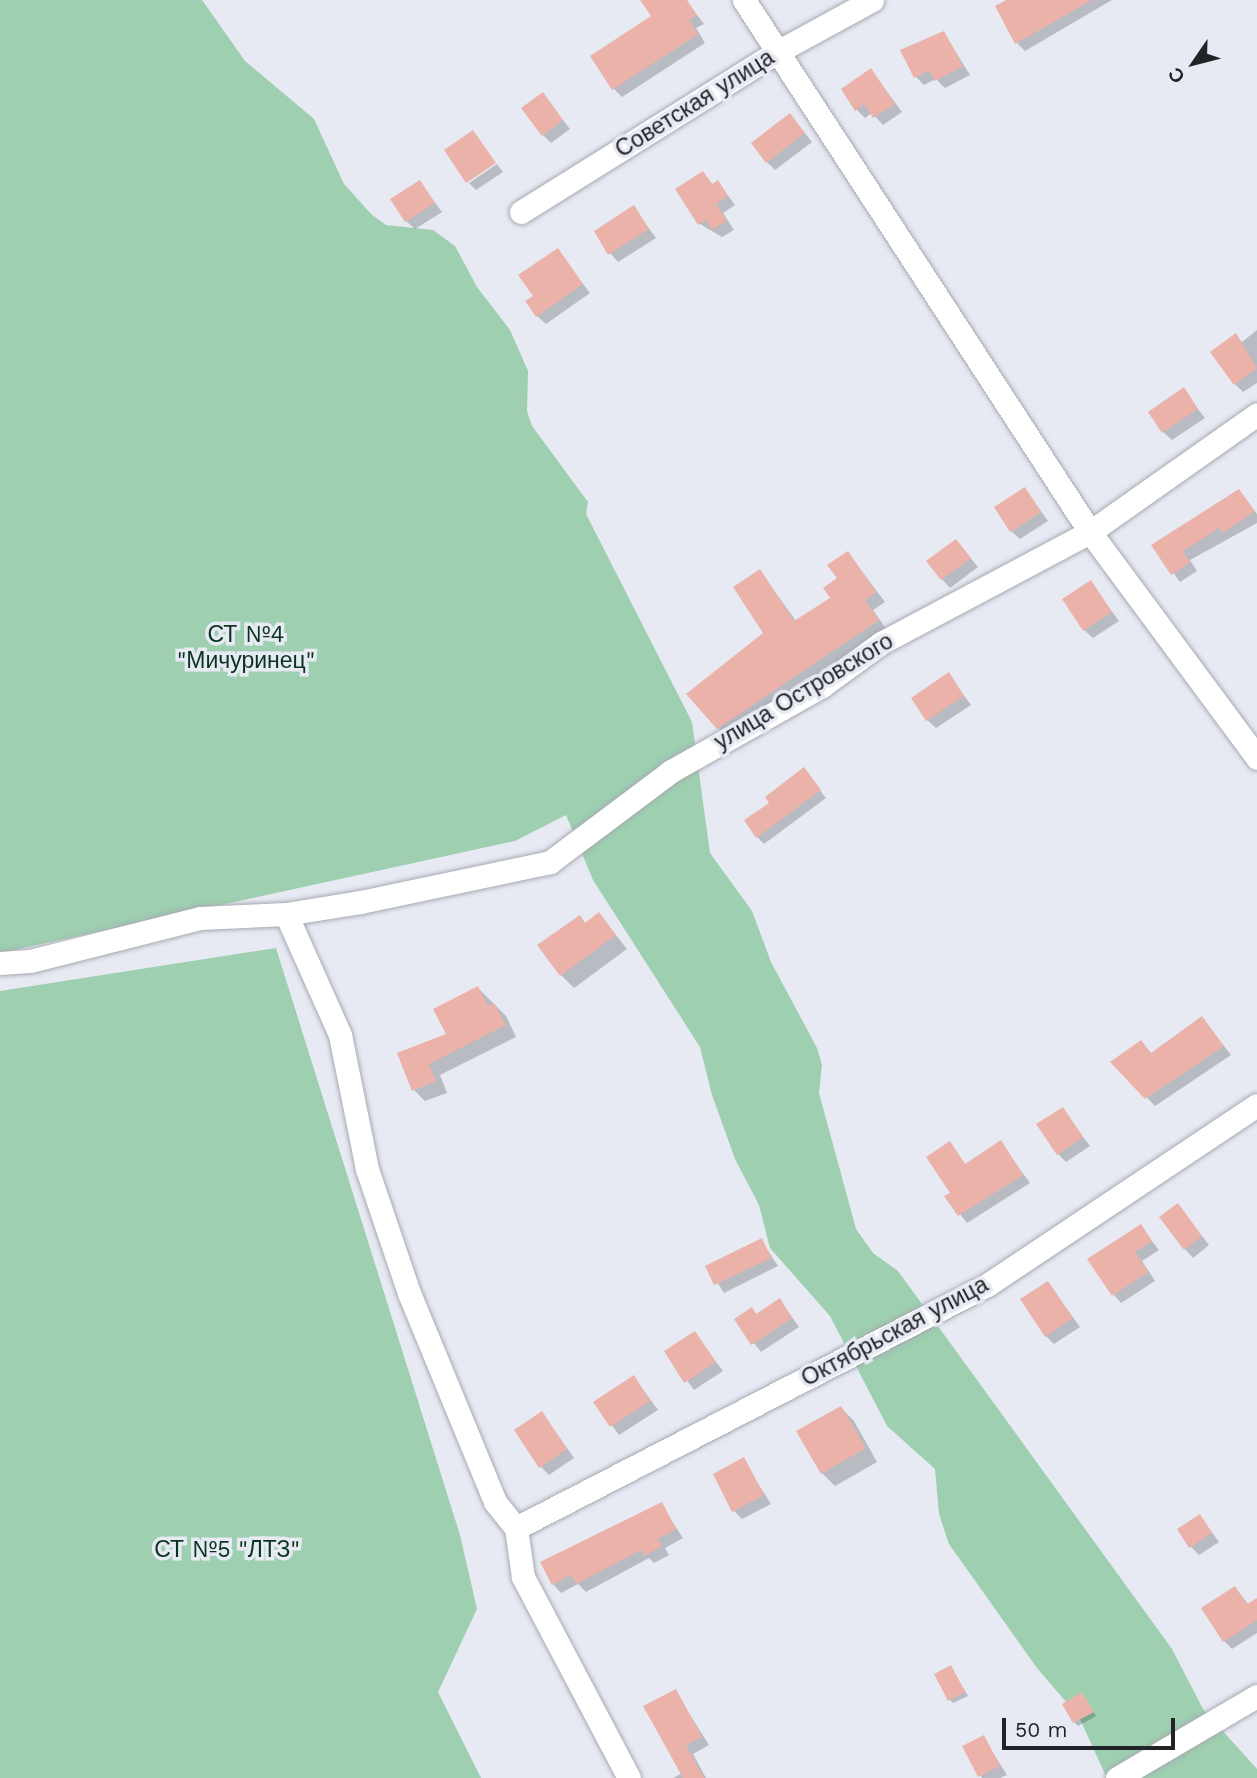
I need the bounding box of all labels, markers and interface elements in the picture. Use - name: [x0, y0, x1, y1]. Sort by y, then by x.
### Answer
- north arrow: [1159, 28, 1229, 98]
- street label: Советская улица: [610, 44, 780, 164]
- text: С: [1163, 63, 1190, 88]
- park label: СТ №4 "Мичуринец": [177, 621, 315, 675]
- street label: улица Островского: [710, 628, 898, 756]
- street label: Октябрьская улица: [797, 1271, 993, 1393]
- park label: СТ №5 "ЛТЗ": [154, 1536, 300, 1564]
- scale bar: [1005, 1704, 1178, 1748]
- text: 50 m: [1015, 1717, 1067, 1742]

